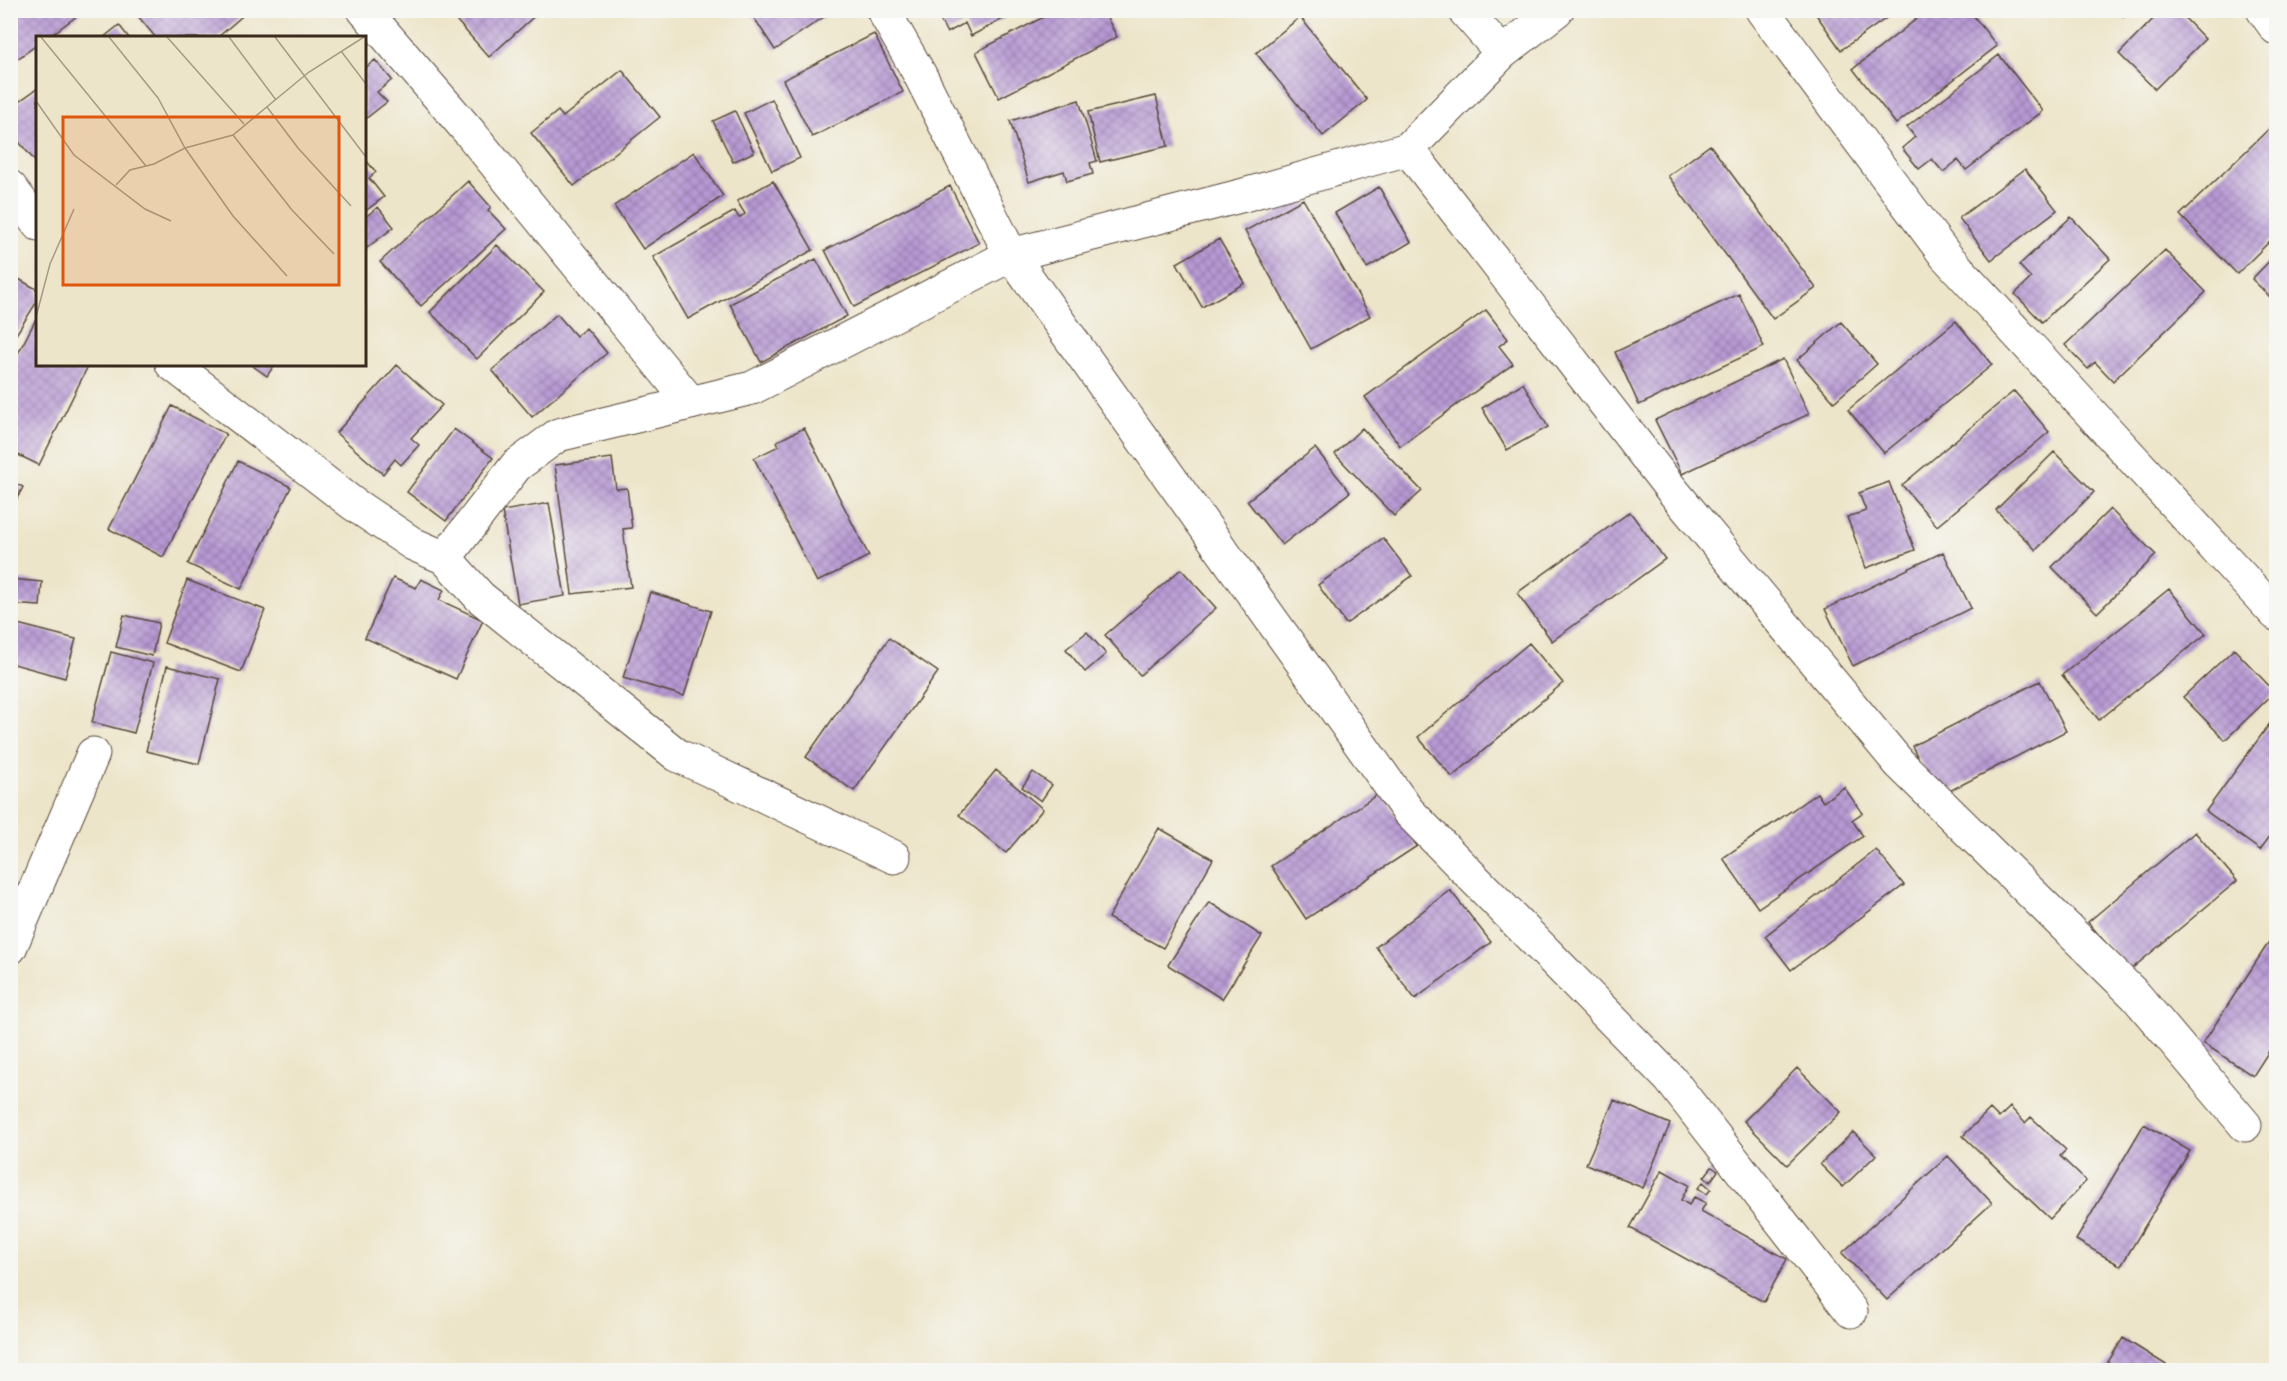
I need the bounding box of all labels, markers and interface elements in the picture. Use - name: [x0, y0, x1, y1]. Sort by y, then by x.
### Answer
- inset map: [36, 36, 366, 366]

